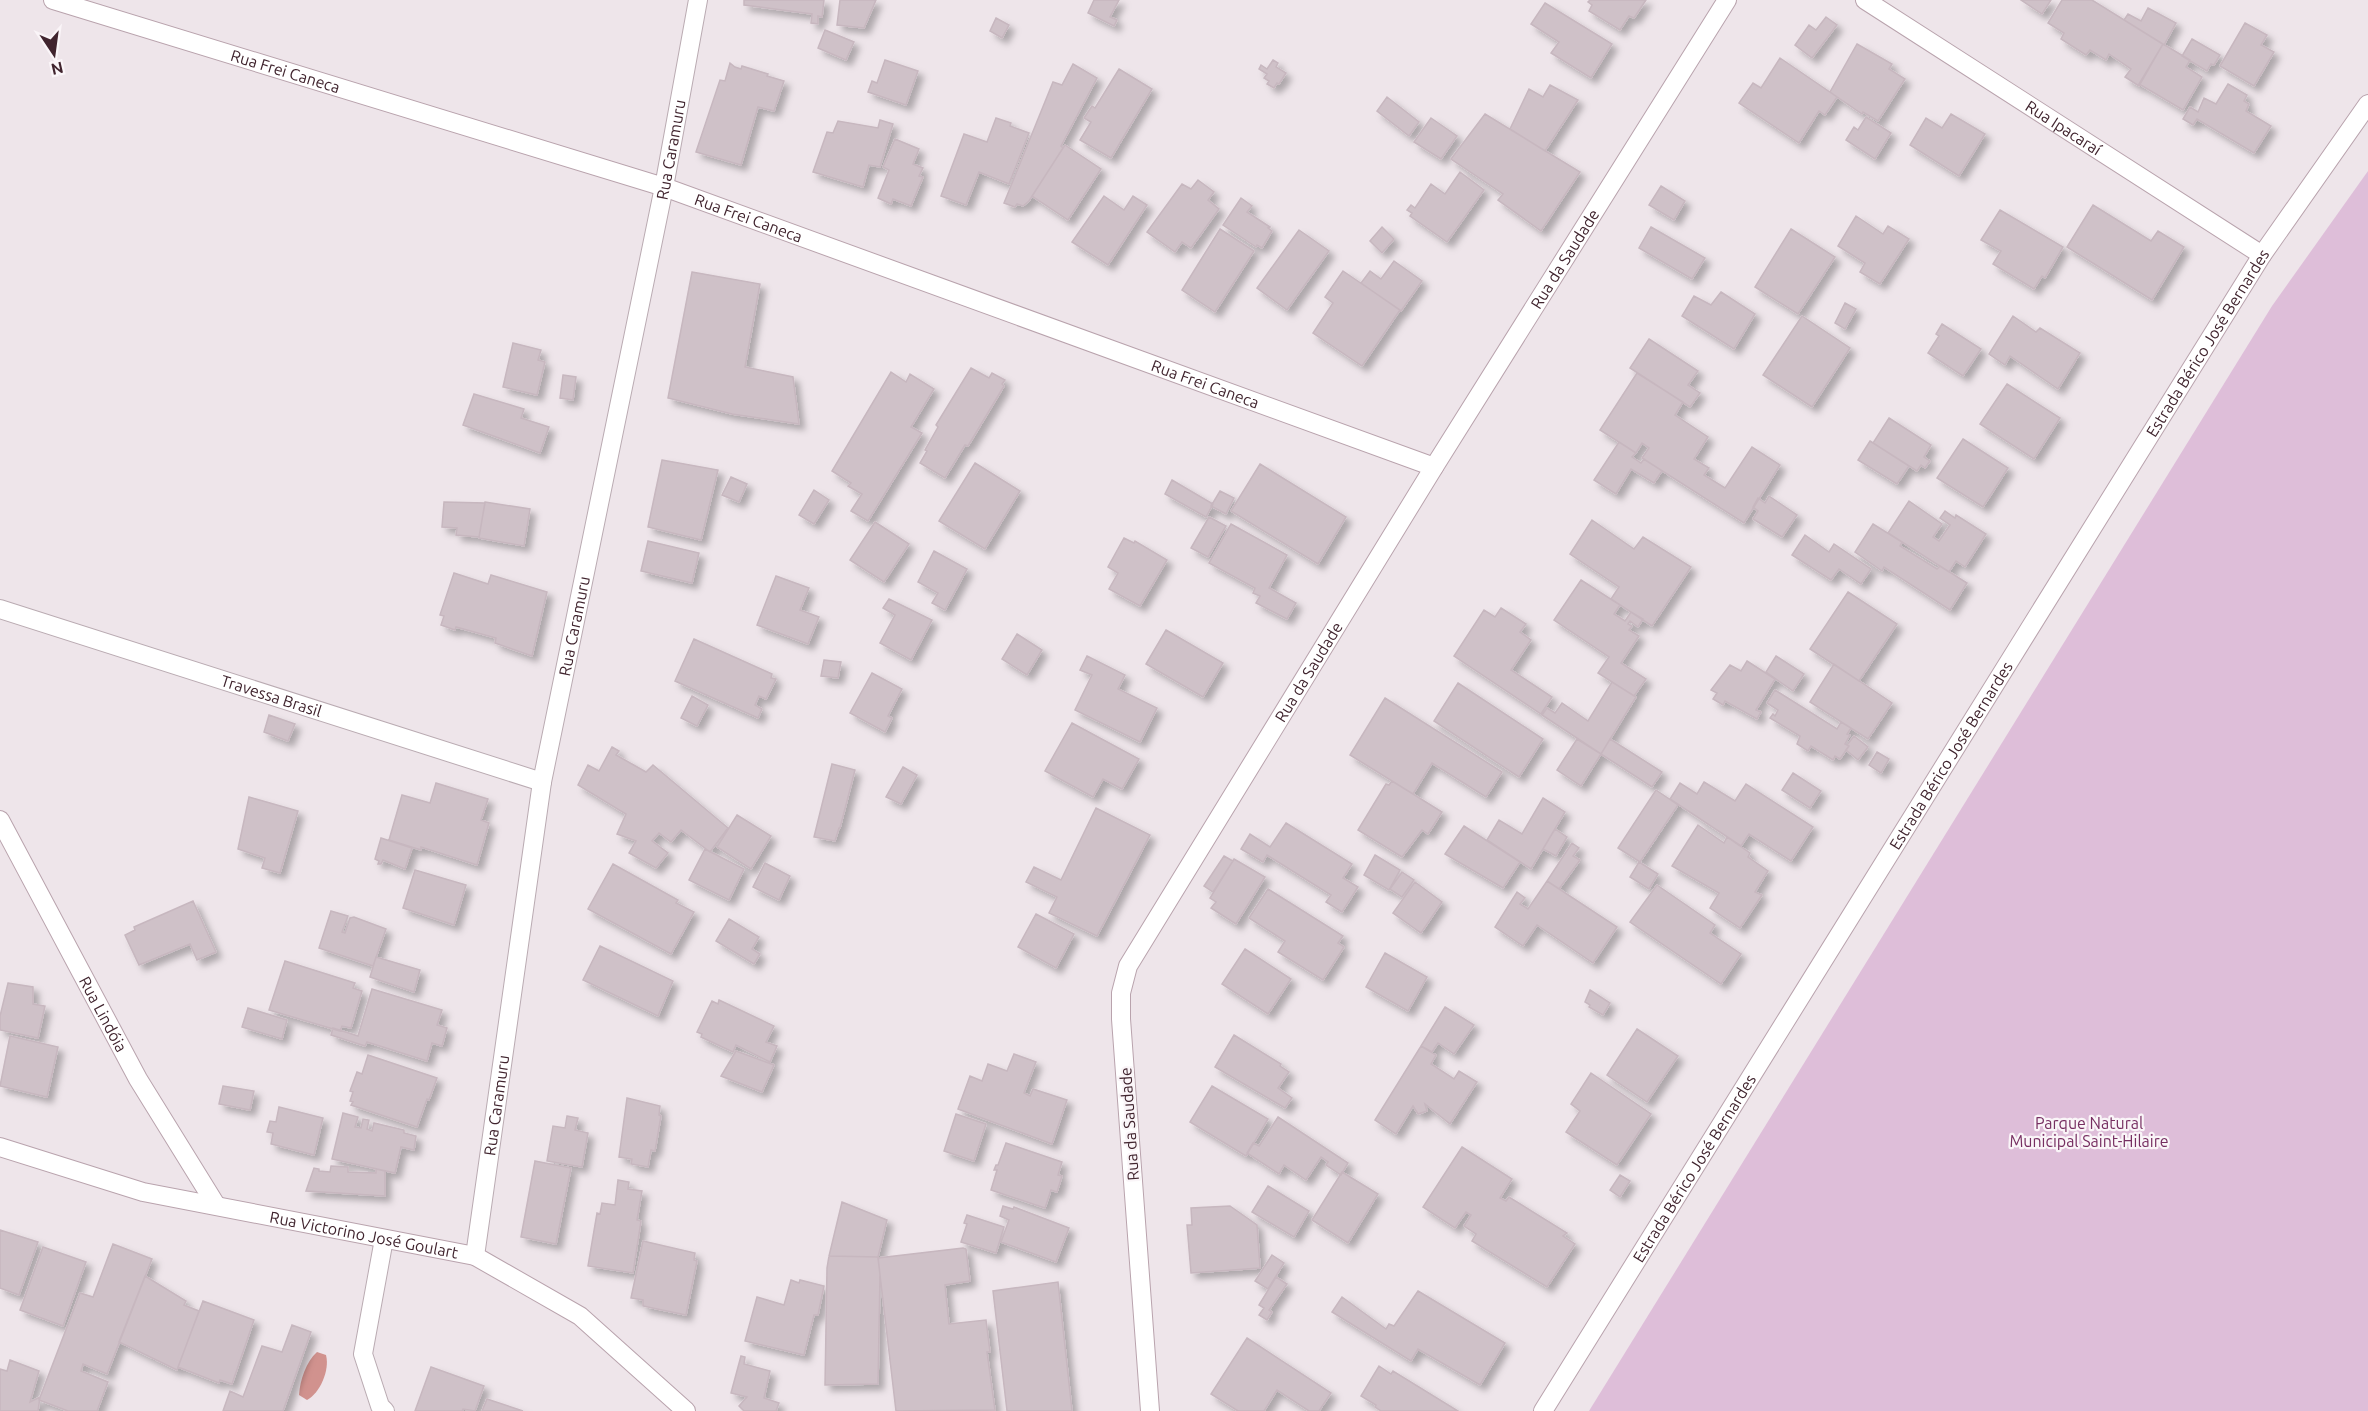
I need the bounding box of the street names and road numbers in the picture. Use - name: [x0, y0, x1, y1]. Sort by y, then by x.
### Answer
- street label: Rua Frei Caneca: [229, 46, 342, 96]
- street label: Rua Ipacaraí: [2022, 97, 2106, 159]
- street label: Rua Caramuru: [653, 98, 689, 201]
- street label: Rua Frei Caneca: [692, 190, 805, 246]
- street label: Rua da Saudade: [1527, 206, 1602, 312]
- street label: Estrada Bérico José Bernardes: [2142, 245, 2273, 440]
- street label: Rua Frei Caneca: [1149, 356, 1262, 412]
- street label: Rua Caramuru: [555, 574, 593, 678]
- street label: Rua da Saudade: [1271, 619, 1346, 725]
- street label: Estrada Bérico José Bernardes: [1886, 658, 2016, 853]
- street label: Travessa Brasil: [219, 671, 324, 720]
- street label: Rua Lindóia: [76, 973, 131, 1055]
- street label: Rua Caramuru: [480, 1054, 512, 1157]
- street label: Rua da Saudade: [1116, 1067, 1142, 1181]
- street label: Estrada Bérico José Bernardes: [1629, 1071, 1759, 1265]
- street label: Rua Victorino José Goulart: [268, 1208, 460, 1262]

